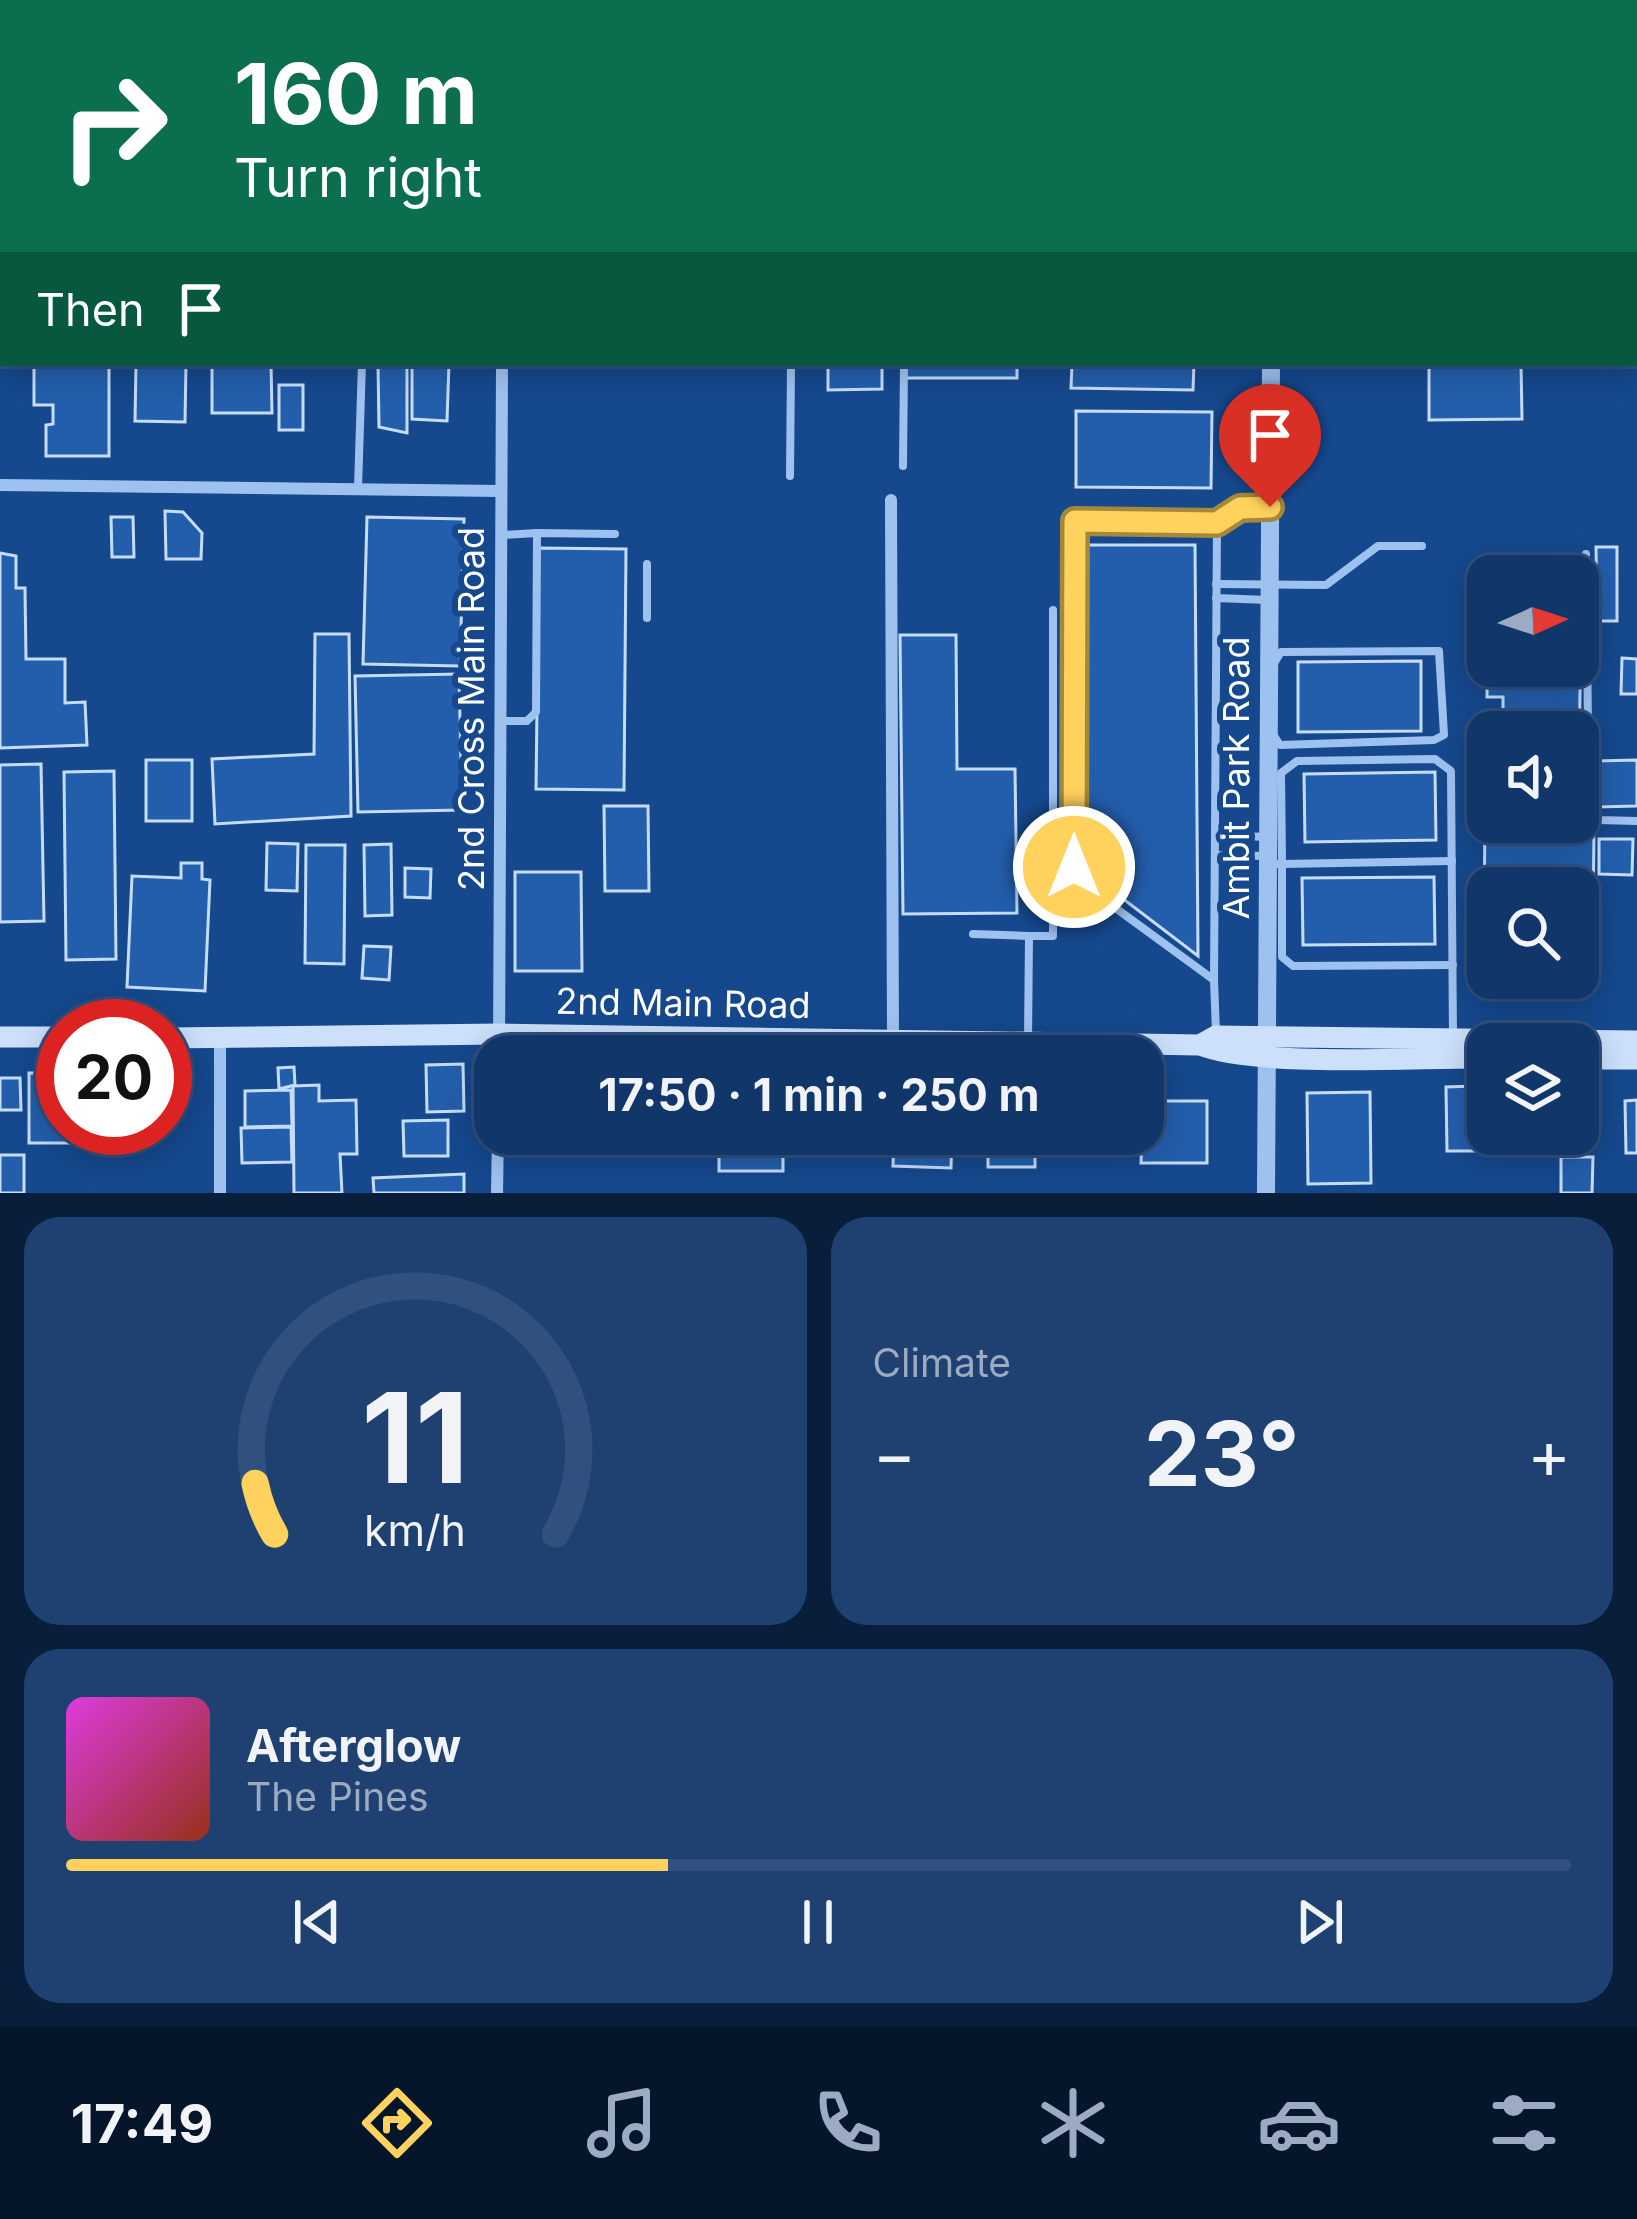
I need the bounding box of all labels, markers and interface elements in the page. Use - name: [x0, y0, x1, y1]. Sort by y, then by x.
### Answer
- text: 160 m: [234, 43, 478, 144]
- icon: right: [36, 48, 192, 204]
- text: Turn right: [234, 145, 482, 210]
- icon: arrive: [168, 276, 234, 342]
- text: Then: [36, 282, 144, 337]
- pin: [1219, 384, 1321, 507]
- icon: arrive: [1237, 402, 1303, 468]
- street label: 2nd Cross Main Road: [449, 527, 493, 891]
- north arrow: [1467, 555, 1599, 687]
- map controls: [1467, 555, 1599, 1155]
- street label: Ambit Park Road: [1214, 636, 1258, 920]
- button: sound: [1467, 711, 1599, 843]
- position arrow: [1011, 804, 1137, 930]
- button: search: [1467, 867, 1599, 999]
- street label: 2nd Main Road: [555, 979, 811, 1027]
- speed limit sign: 20: [36, 999, 192, 1155]
- button: layers: [1467, 1023, 1599, 1155]
- text: 17:50 · 1 min · 250 m: [598, 1067, 1040, 1122]
- text: Climate: [873, 1339, 1011, 1386]
- text: 11: [361, 1362, 469, 1513]
- text: 23°: [1144, 1399, 1300, 1508]
- text: −: [873, 1414, 916, 1494]
- text: +: [1527, 1414, 1571, 1494]
- text: km/h: [364, 1504, 466, 1556]
- text: Afterglow: [246, 1718, 461, 1773]
- text: The Pines: [246, 1773, 429, 1820]
- icon: previous: [284, 1889, 350, 1955]
- icon: pause: [785, 1889, 851, 1955]
- icon: next: [1287, 1889, 1353, 1955]
- icon: directions: [355, 2081, 439, 2165]
- icon: music: [580, 2081, 664, 2165]
- icon: phone: [806, 2081, 890, 2165]
- icon: climate: [1031, 2081, 1115, 2165]
- icon: car: [1257, 2081, 1341, 2165]
- icon: filters: [1482, 2081, 1566, 2165]
- text: 17:49: [71, 2091, 213, 2156]

